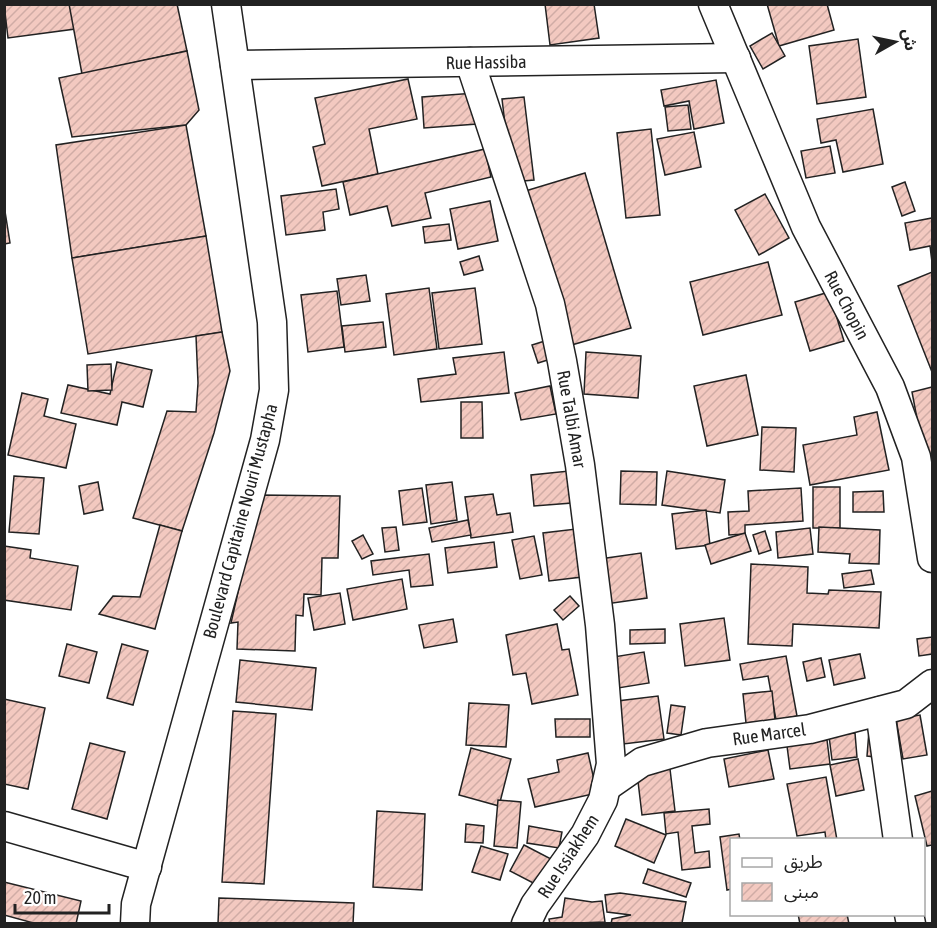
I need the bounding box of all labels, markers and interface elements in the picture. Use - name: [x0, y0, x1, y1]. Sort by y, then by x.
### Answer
- north arrow: [865, 12, 925, 72]
- text: ش: [898, 27, 920, 52]
- street label: Rue Hassiba: [445, 51, 527, 73]
- street label: Rue Chopin: [820, 267, 874, 343]
- street label: Rue Talbi Amar: [553, 369, 591, 470]
- street label: Boulevard Capitaine Nouri Mustapha: [198, 401, 282, 641]
- street label: Rue Marcel: [731, 718, 807, 750]
- street label: Rue Issiakhem: [533, 810, 603, 902]
- legend: [730, 838, 925, 916]
- text: طريق: [784, 851, 823, 873]
- scale bar: [15, 877, 110, 915]
- text: مبنى: [784, 881, 819, 903]
- text: 20 m: [24, 887, 56, 908]

